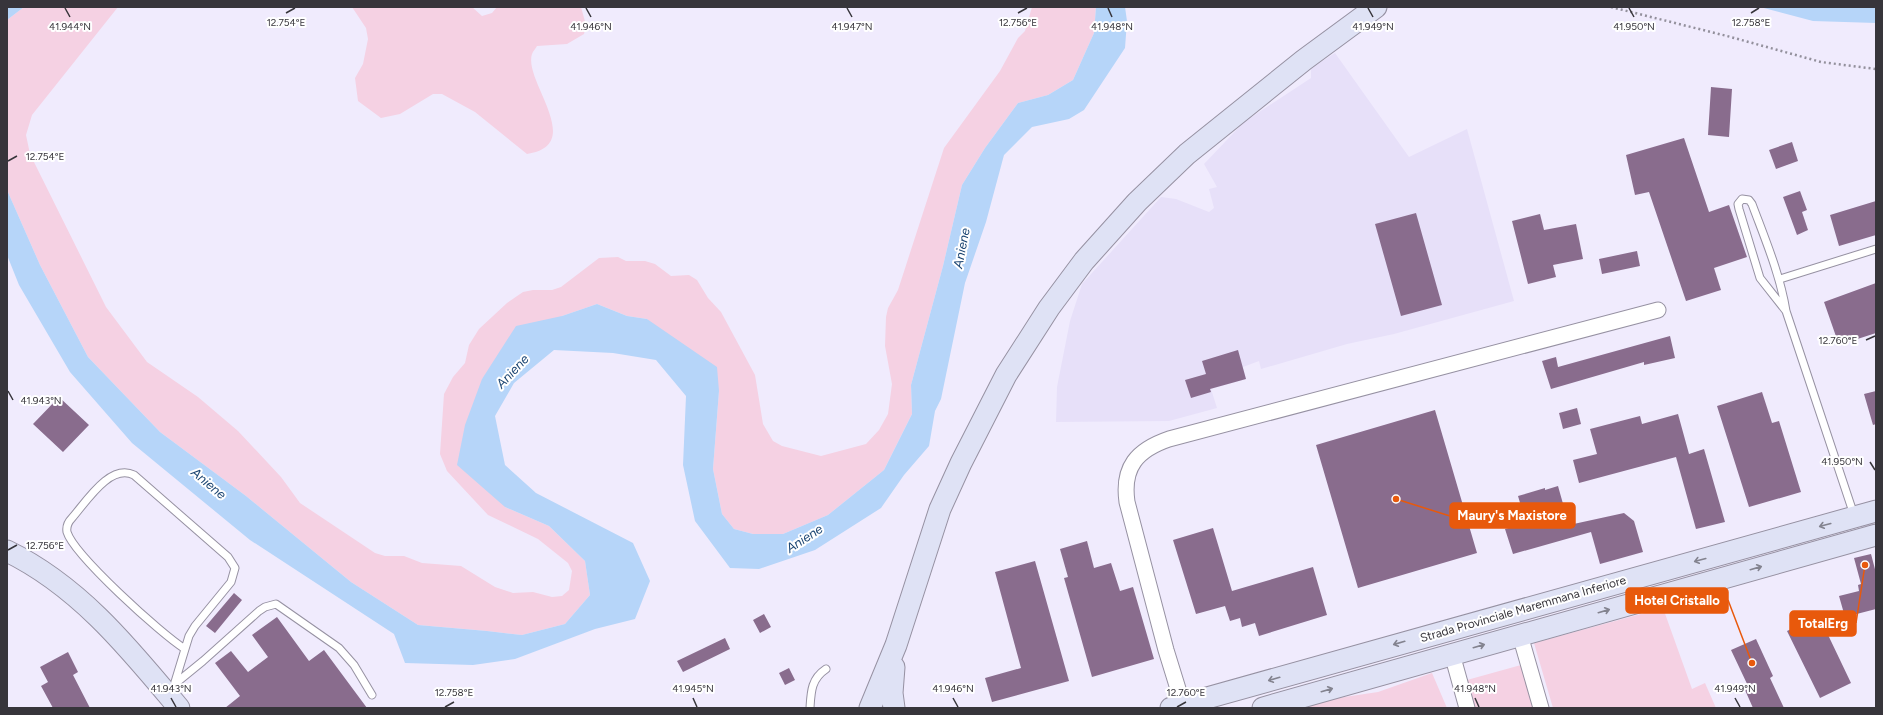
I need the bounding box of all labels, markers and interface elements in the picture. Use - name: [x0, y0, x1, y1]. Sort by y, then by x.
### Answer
- text: 12.754°E: [267, 16, 305, 29]
- text: 12.756°E: [999, 16, 1037, 29]
- text: 12.758°E: [1732, 16, 1770, 29]
- text: 41.944°N: [49, 20, 91, 33]
- text: 41.946°N: [570, 20, 612, 33]
- text: 41.947°N: [831, 20, 873, 33]
- text: 41.948°N: [1091, 20, 1133, 33]
- text: 41.949°N: [1352, 20, 1394, 33]
- text: 41.950°N: [1613, 20, 1655, 33]
- text: 12.754°E: [26, 150, 64, 163]
- water label: Aniene: [950, 227, 973, 270]
- text: 12.760°E: [1819, 334, 1858, 347]
- water label: Aniene: [492, 351, 532, 392]
- text: 41.943°N: [20, 394, 62, 407]
- text: 41.950°N: [1821, 455, 1863, 468]
- water label: Aniene: [188, 464, 229, 502]
- callout: Maury's Maxistore: [1450, 503, 1575, 528]
- text: Maury's Maxistore: [1457, 508, 1567, 523]
- water label: Aniene: [782, 521, 825, 556]
- one-way arrow: [1819, 522, 1832, 530]
- text: 12.756°E: [26, 539, 64, 552]
- one-way arrow: [1693, 557, 1706, 564]
- one-way arrow: [1750, 564, 1763, 571]
- street label: Strada Provinciale Maremmana Inferiore: [1418, 573, 1628, 645]
- callout: Hotel Cristallo: [1626, 588, 1728, 613]
- text: Hotel Cristallo: [1634, 593, 1720, 608]
- one-way arrow: [1598, 607, 1611, 614]
- callout: TotalErg: [1790, 611, 1856, 636]
- text: TotalErg: [1798, 616, 1848, 631]
- one-way arrow: [1393, 640, 1406, 647]
- one-way arrow: [1473, 642, 1486, 649]
- one-way arrow: [1268, 676, 1281, 683]
- text: 41.943°N: [150, 682, 192, 695]
- text: 41.945°N: [672, 682, 714, 695]
- text: 41.946°N: [932, 682, 974, 695]
- text: 41.948°N: [1454, 682, 1496, 695]
- text: 41.949°N: [1714, 682, 1756, 695]
- text: 12.758°E: [435, 686, 473, 699]
- text: 12.760°E: [1167, 686, 1206, 699]
- one-way arrow: [1321, 686, 1334, 693]

